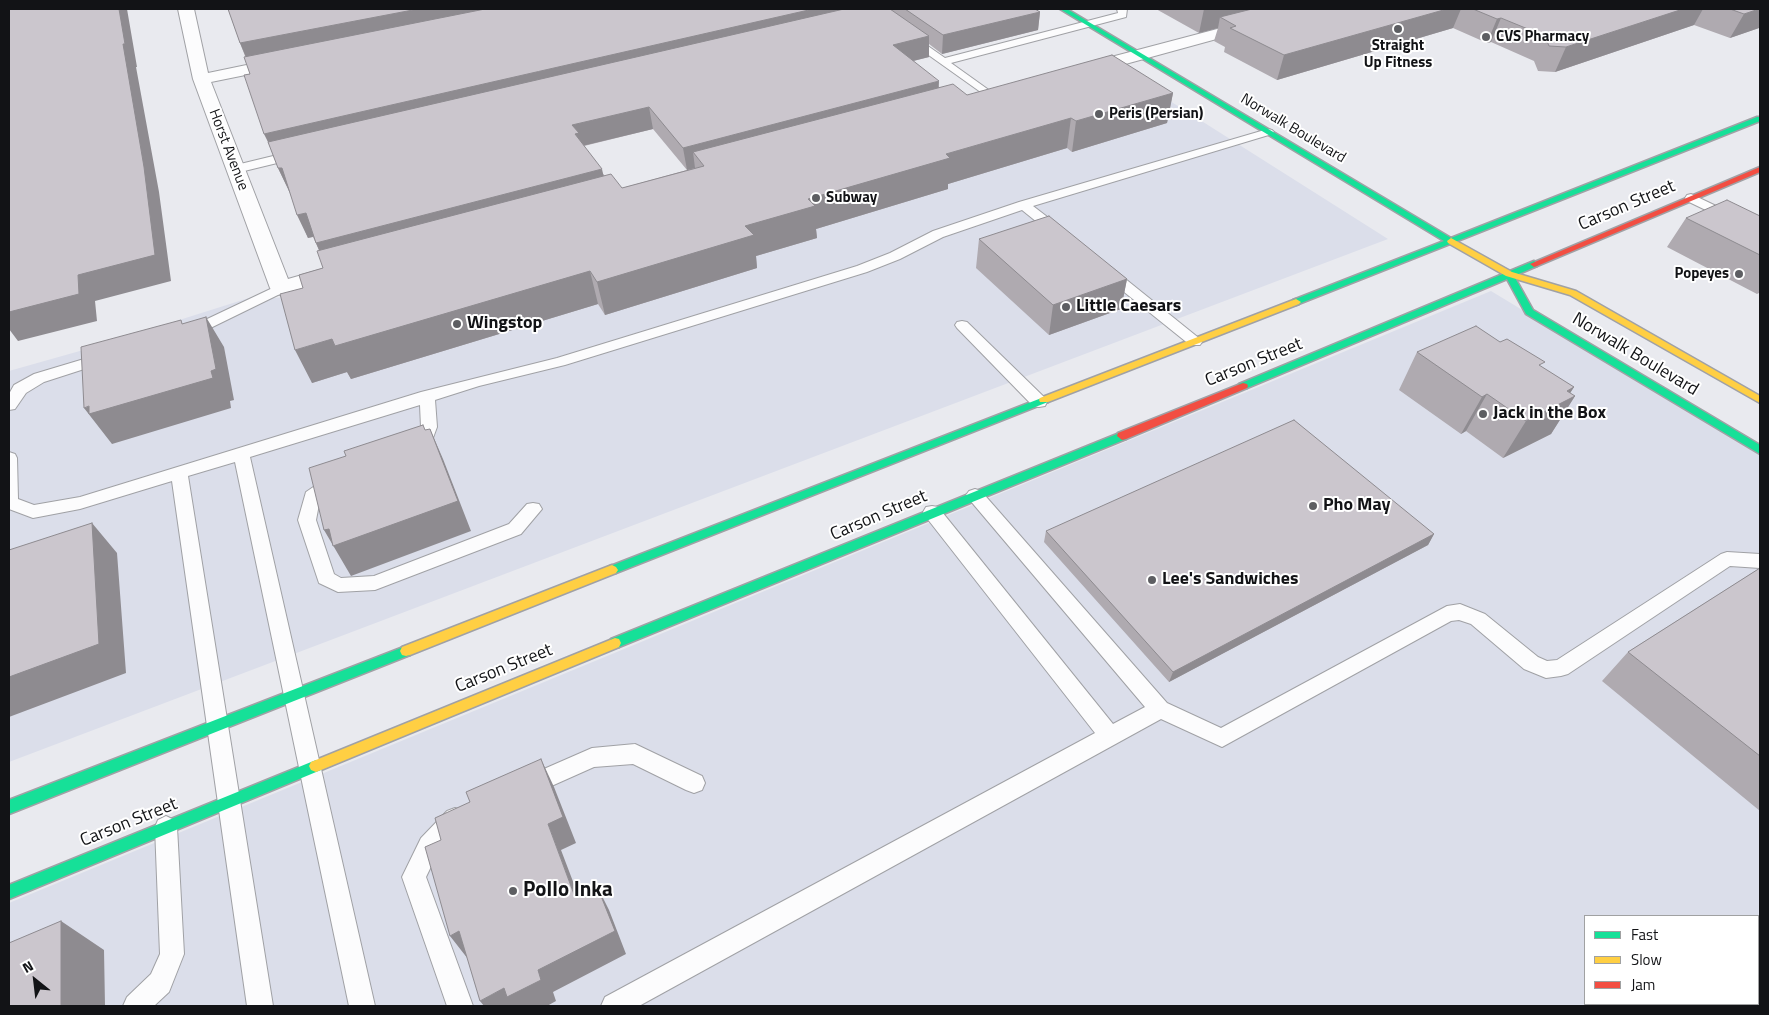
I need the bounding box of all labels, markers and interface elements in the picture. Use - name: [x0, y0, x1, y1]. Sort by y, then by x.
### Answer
- marker: Straight Up Fitness: [1392, 23, 1404, 35]
- place label: CVS Pharmacy: [1496, 28, 1589, 46]
- marker: CVS Pharmacy: [1480, 31, 1492, 43]
- place label: Straight Up Fitness: [1364, 37, 1432, 72]
- street label: Norwalk Boulevard: [1237, 90, 1349, 168]
- place label: Peris (Persian): [1109, 105, 1203, 123]
- street label: Horst Avenue: [204, 107, 252, 193]
- marker: Peris (Persian): [1093, 108, 1105, 120]
- street label: Carson Street: [1575, 176, 1679, 236]
- place label: Subway: [826, 189, 877, 207]
- marker: Subway: [810, 192, 822, 204]
- place label: Popeyes: [1674, 265, 1729, 283]
- marker: Popeyes: [1733, 268, 1745, 280]
- place label: Little Caesars: [1076, 296, 1181, 318]
- marker: Little Caesars: [1060, 301, 1072, 313]
- street label: Norwalk Boulevard: [1568, 309, 1702, 401]
- place label: Wingstop: [467, 313, 542, 335]
- marker: Wingstop: [451, 318, 463, 330]
- street label: Carson Street: [1202, 334, 1306, 392]
- place label: Jack in the Box: [1493, 403, 1606, 425]
- marker: Jack in the Box: [1477, 408, 1489, 420]
- street label: Carson Street: [827, 486, 931, 546]
- place label: Pho May: [1323, 495, 1391, 517]
- marker: Pho May: [1307, 500, 1319, 512]
- place label: Lee's Sandwiches: [1162, 569, 1298, 591]
- marker: Lee's Sandwiches: [1146, 574, 1158, 586]
- street label: Carson Street: [452, 640, 556, 698]
- street label: Carson Street: [77, 794, 181, 852]
- place label: Pollo Inka: [523, 878, 613, 904]
- marker: Pollo Inka: [507, 885, 519, 897]
- legend: [1584, 915, 1759, 1005]
- text: Fast: [1631, 923, 1658, 946]
- text: Slow: [1631, 948, 1662, 971]
- north arrow: [10, 955, 60, 1005]
- text: N: [18, 955, 37, 978]
- text: Jam: [1631, 973, 1655, 996]

